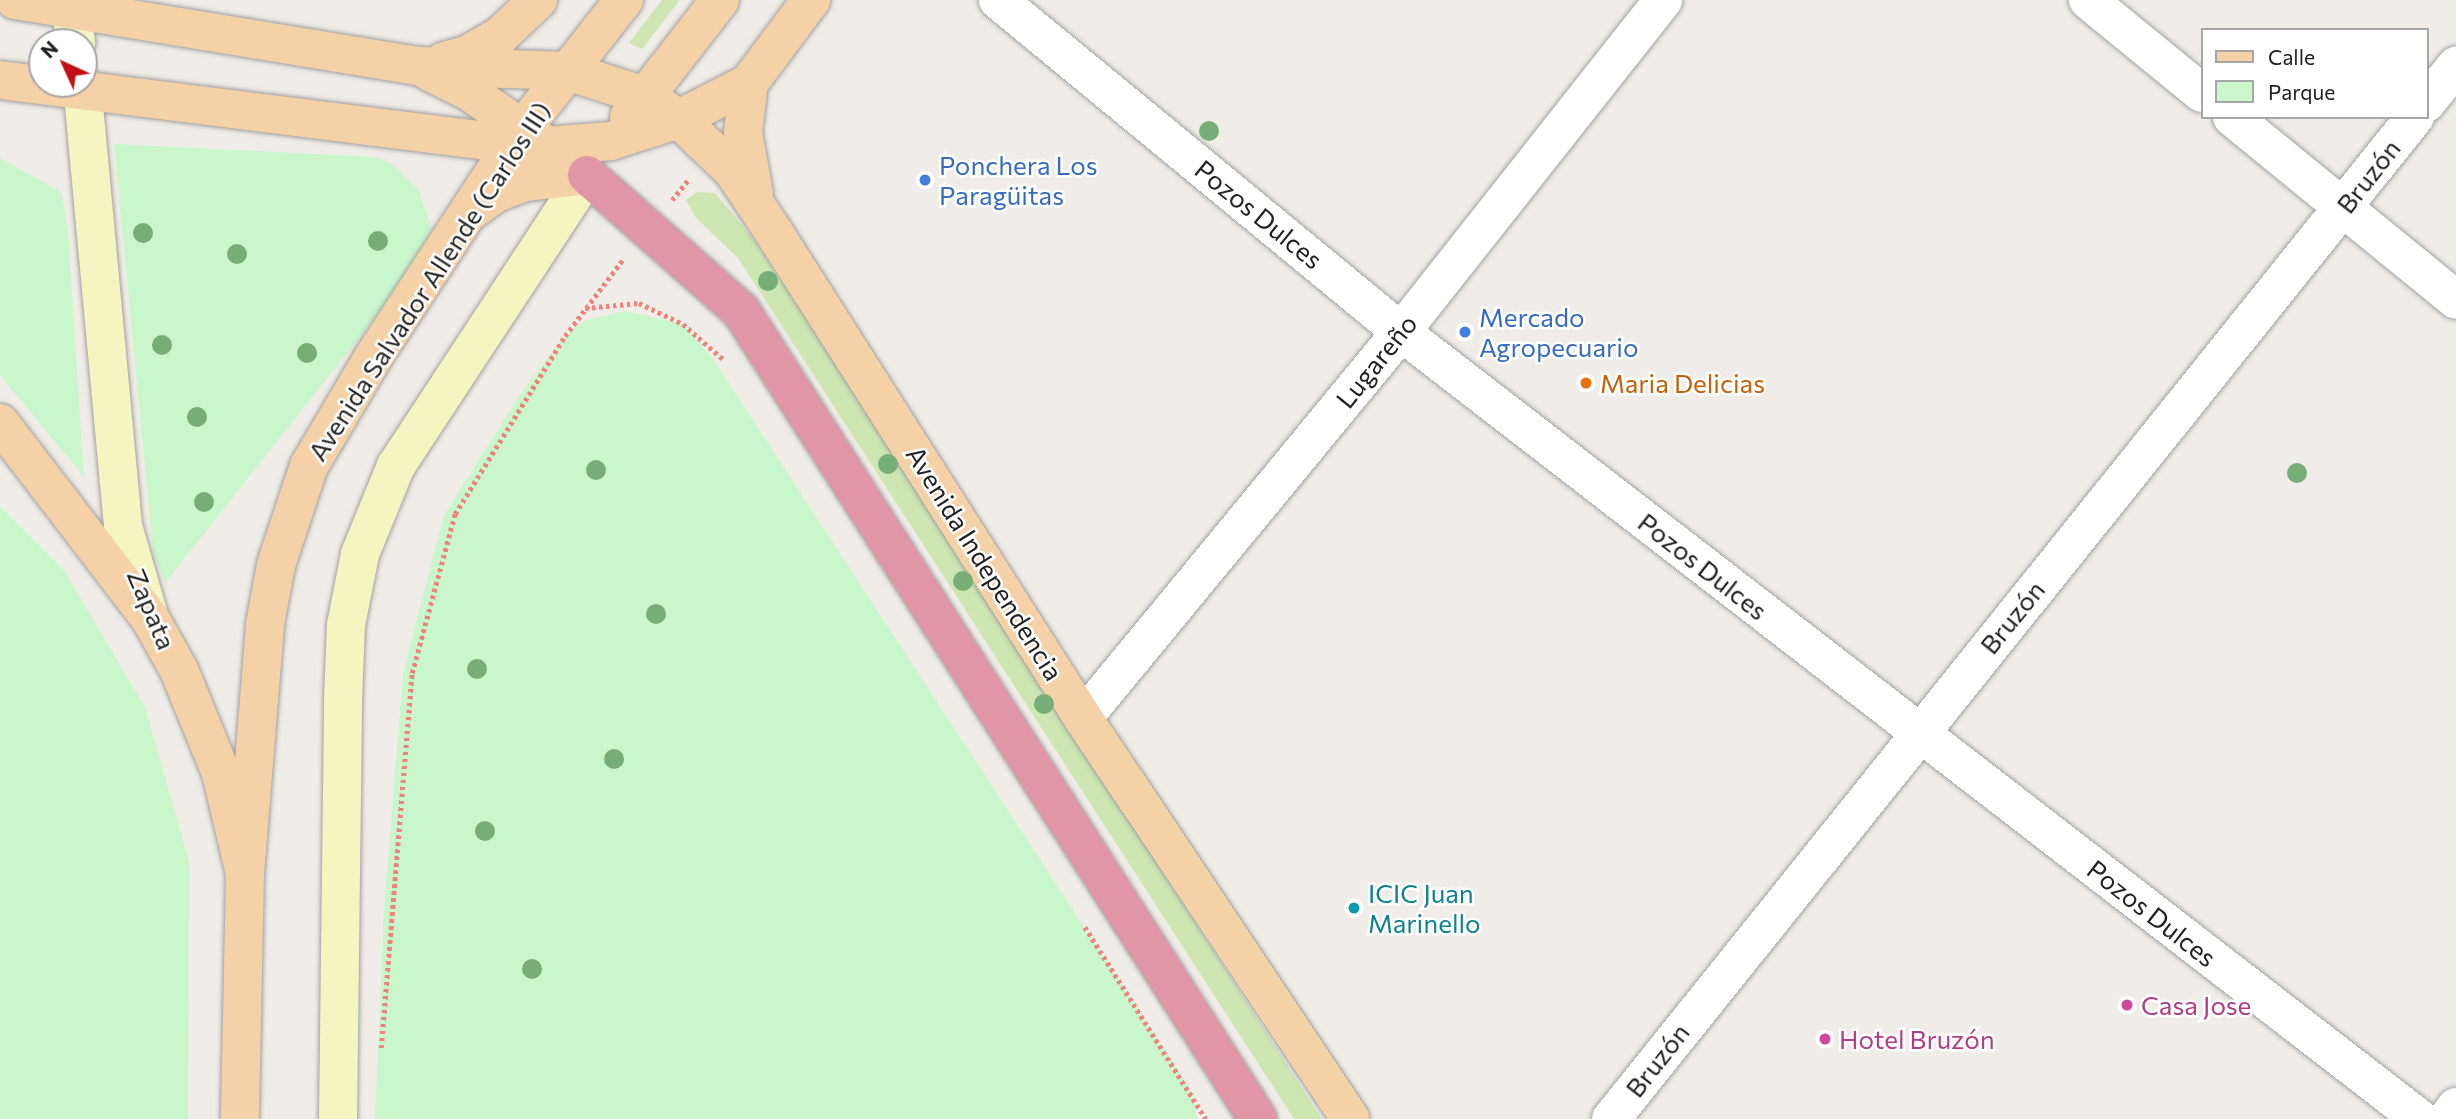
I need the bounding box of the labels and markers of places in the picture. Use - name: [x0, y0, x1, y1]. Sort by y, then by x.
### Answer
- place label: Ponchera Los Paragüitas: [939, 149, 1097, 210]
- marker: Ponchera Los Paragüitas: [917, 172, 933, 188]
- place label: Mercado Agropecuario: [1479, 301, 1639, 362]
- marker: Mercado Agropecuario: [1457, 324, 1473, 340]
- place label: Maria Delicias: [1600, 367, 1765, 399]
- marker: Maria Delicias: [1578, 375, 1594, 391]
- place label: ICIC Juan Marinello: [1368, 877, 1481, 938]
- marker: ICIC Juan Marinello: [1346, 900, 1362, 916]
- place label: Casa Jose: [2141, 989, 2251, 1021]
- marker: Casa Jose: [2119, 997, 2135, 1013]
- place label: Hotel Bruzón: [1839, 1023, 1995, 1055]
- marker: Hotel Bruzón: [1817, 1031, 1833, 1047]

